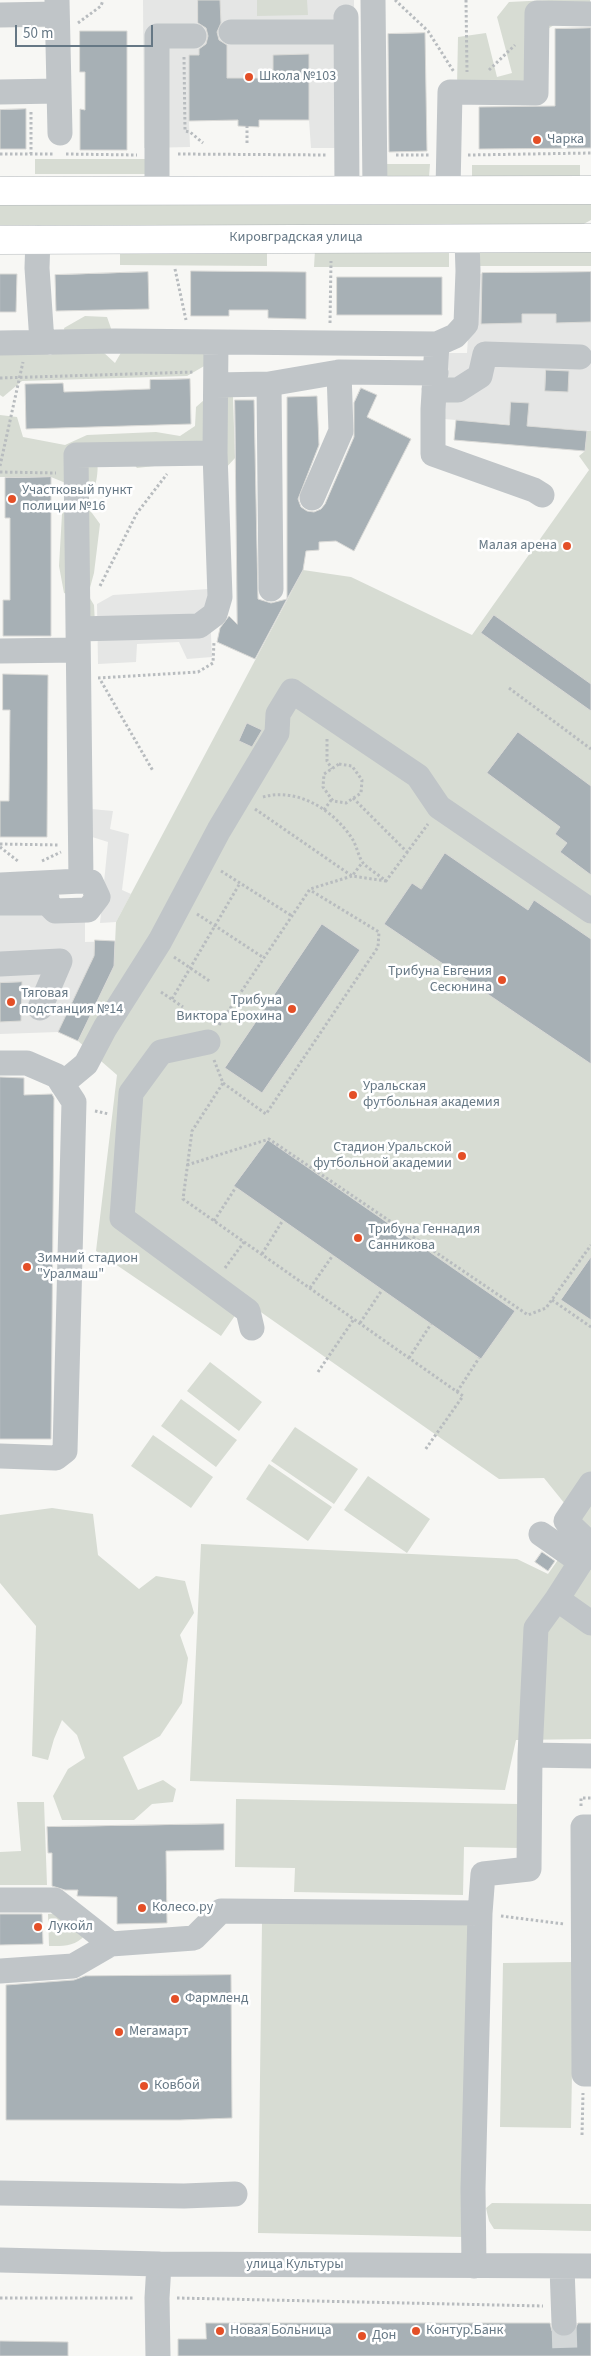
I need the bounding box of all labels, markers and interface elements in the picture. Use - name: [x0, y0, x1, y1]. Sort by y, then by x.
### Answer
- scale bar: [18, 15, 155, 47]
- text: 50 m: [23, 23, 53, 44]
- place label: Школа №103: [259, 69, 336, 85]
- marker: Школа №103: [243, 71, 255, 83]
- place label: Чарка: [547, 132, 584, 148]
- marker: Чарка: [531, 134, 543, 146]
- street label: Кировградская улица: [229, 230, 363, 246]
- place label: Участковый пункт полиции №16: [22, 483, 133, 516]
- marker: Участковый пункт полиции №16: [6, 493, 18, 505]
- place label: Малая арена: [479, 538, 557, 554]
- marker: Малая арена: [561, 540, 573, 552]
- place label: Трибуна Евгения Сесюнина: [388, 964, 492, 996]
- marker: Трибуна Евгения Сесюнина: [496, 974, 508, 986]
- place label: Тяговая подстанция №14: [21, 986, 123, 1019]
- place label: Трибуна Виктора Ерохина: [176, 993, 282, 1026]
- marker: Тяговая подстанция №14: [5, 996, 17, 1008]
- marker: Трибуна Виктора Ерохина: [286, 1003, 298, 1015]
- place label: Уральская футбольная академия: [363, 1079, 500, 1112]
- marker: Уральская футбольная академия: [347, 1089, 359, 1101]
- place label: Стадион Уральской футбольной академии: [313, 1140, 452, 1172]
- marker: Стадион Уральской футбольной академии: [456, 1150, 468, 1162]
- place label: Трибуна Геннадия Санникова: [368, 1222, 480, 1254]
- marker: Трибуна Геннадия Санникова: [352, 1232, 364, 1244]
- place label: Зимний стадион "Уралмаш": [37, 1251, 138, 1284]
- marker: Зимний стадион "Уралмаш": [21, 1261, 33, 1273]
- place label: Колесо.ру: [152, 1900, 213, 1916]
- marker: Колесо.ру: [136, 1902, 148, 1914]
- place label: Лукойл: [48, 1919, 93, 1935]
- marker: Лукойл: [32, 1921, 44, 1933]
- place label: Фармленд: [185, 1991, 248, 2007]
- marker: Фармленд: [169, 1993, 181, 2005]
- place label: Мегамарт: [129, 2024, 188, 2040]
- marker: Мегамарт: [113, 2026, 125, 2038]
- place label: Ковбой: [154, 2078, 200, 2094]
- marker: Ковбой: [138, 2080, 150, 2092]
- street label: улица Культуры: [246, 2257, 344, 2273]
- place label: Новая Больница: [230, 2323, 332, 2339]
- place label: Контур.Банк: [426, 2323, 504, 2339]
- marker: Новая Больница: [214, 2325, 226, 2337]
- marker: Контур.Банк: [410, 2325, 422, 2337]
- place label: Дон: [372, 2328, 396, 2344]
- marker: Дон: [356, 2330, 368, 2342]

